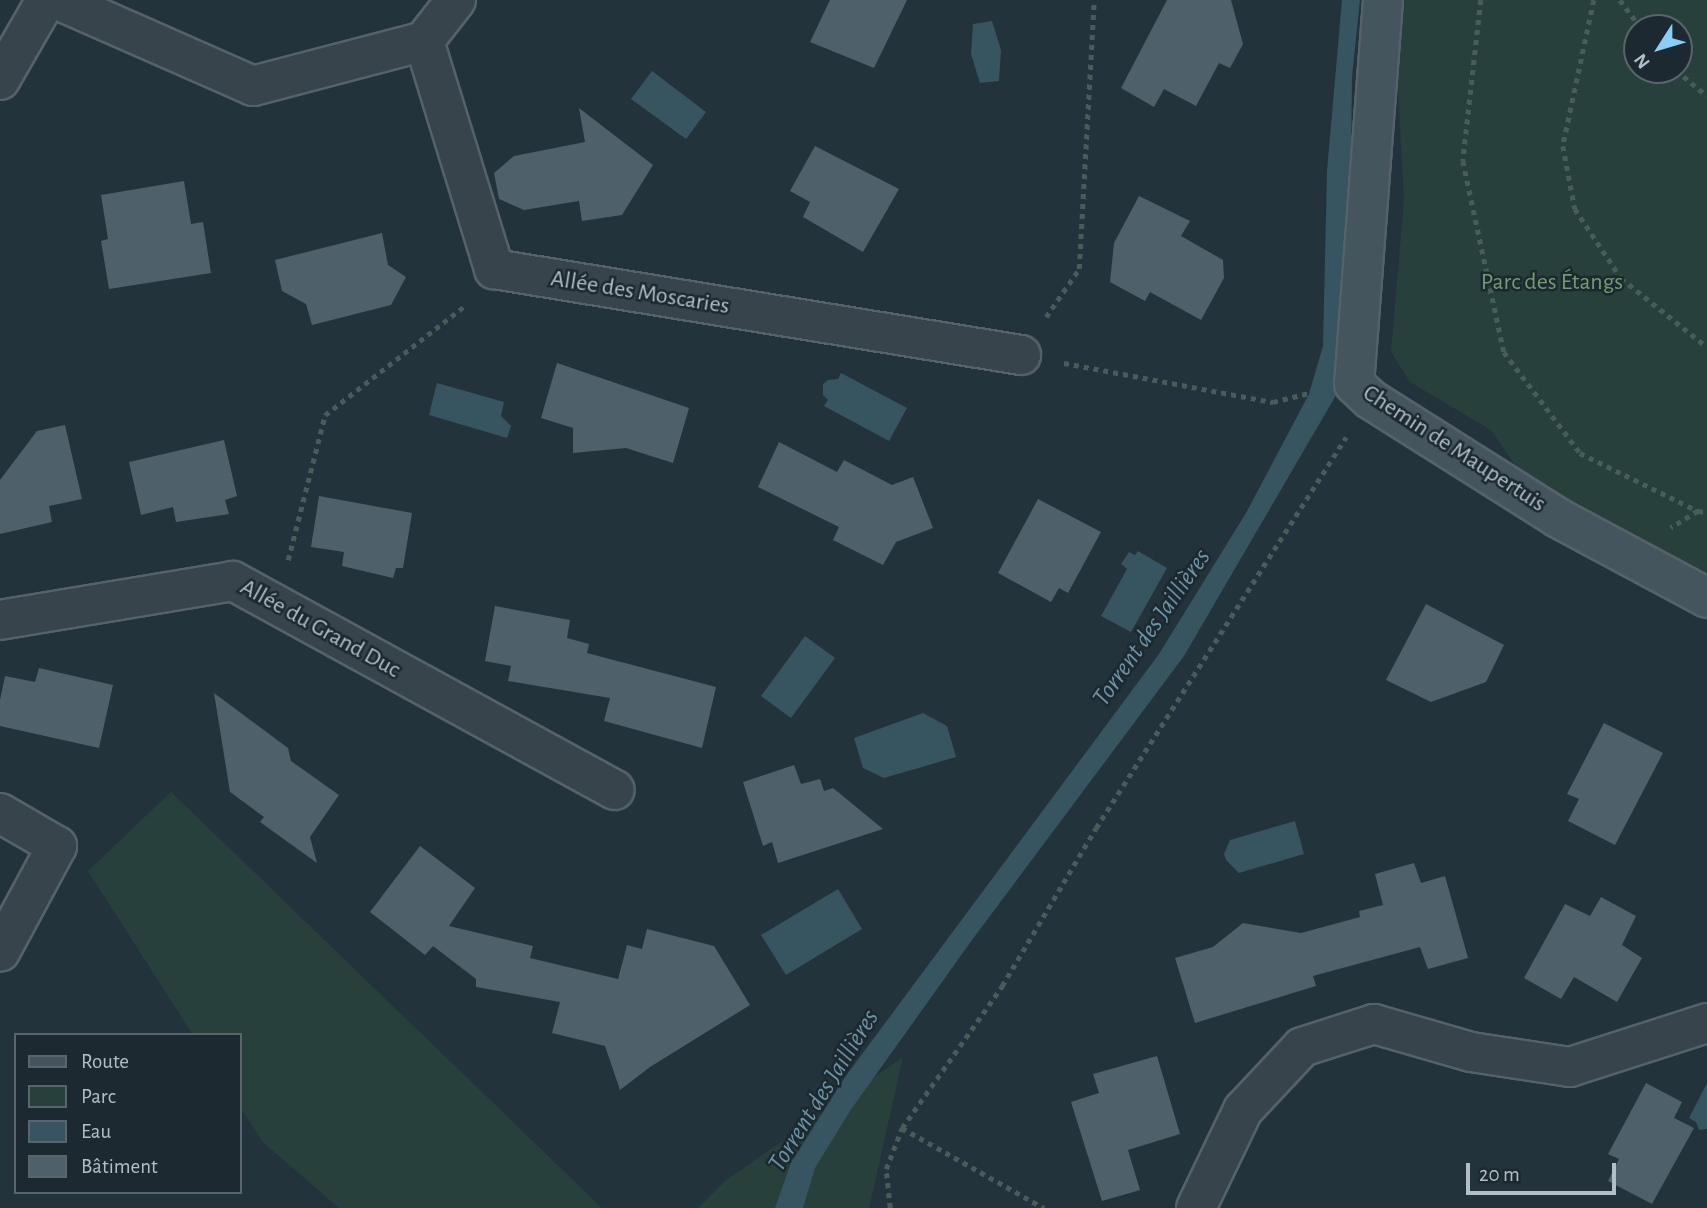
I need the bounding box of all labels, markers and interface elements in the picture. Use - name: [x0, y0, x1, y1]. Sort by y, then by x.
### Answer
- north arrow: [1623, 14, 1693, 84]
- text: N: [1631, 50, 1654, 72]
- street label: Allée des Moscaries: [549, 265, 731, 321]
- park label: Parc des Étangs: [1481, 269, 1623, 297]
- street label: Chemin de Maupertuis: [1357, 379, 1551, 519]
- water label: Torrent des Jaillières: [1086, 543, 1218, 713]
- street label: Allée du Grand Duc: [235, 573, 405, 685]
- water label: Torrent des Jaillières: [762, 1004, 886, 1178]
- legend: [14, 1033, 242, 1194]
- text: Route: [81, 1051, 129, 1072]
- text: Parc: [81, 1086, 116, 1107]
- text: Eau: [81, 1121, 111, 1142]
- scale bar: [1469, 1148, 1620, 1192]
- text: Bâtiment: [81, 1156, 158, 1177]
- text: 20 m: [1479, 1164, 1520, 1185]

